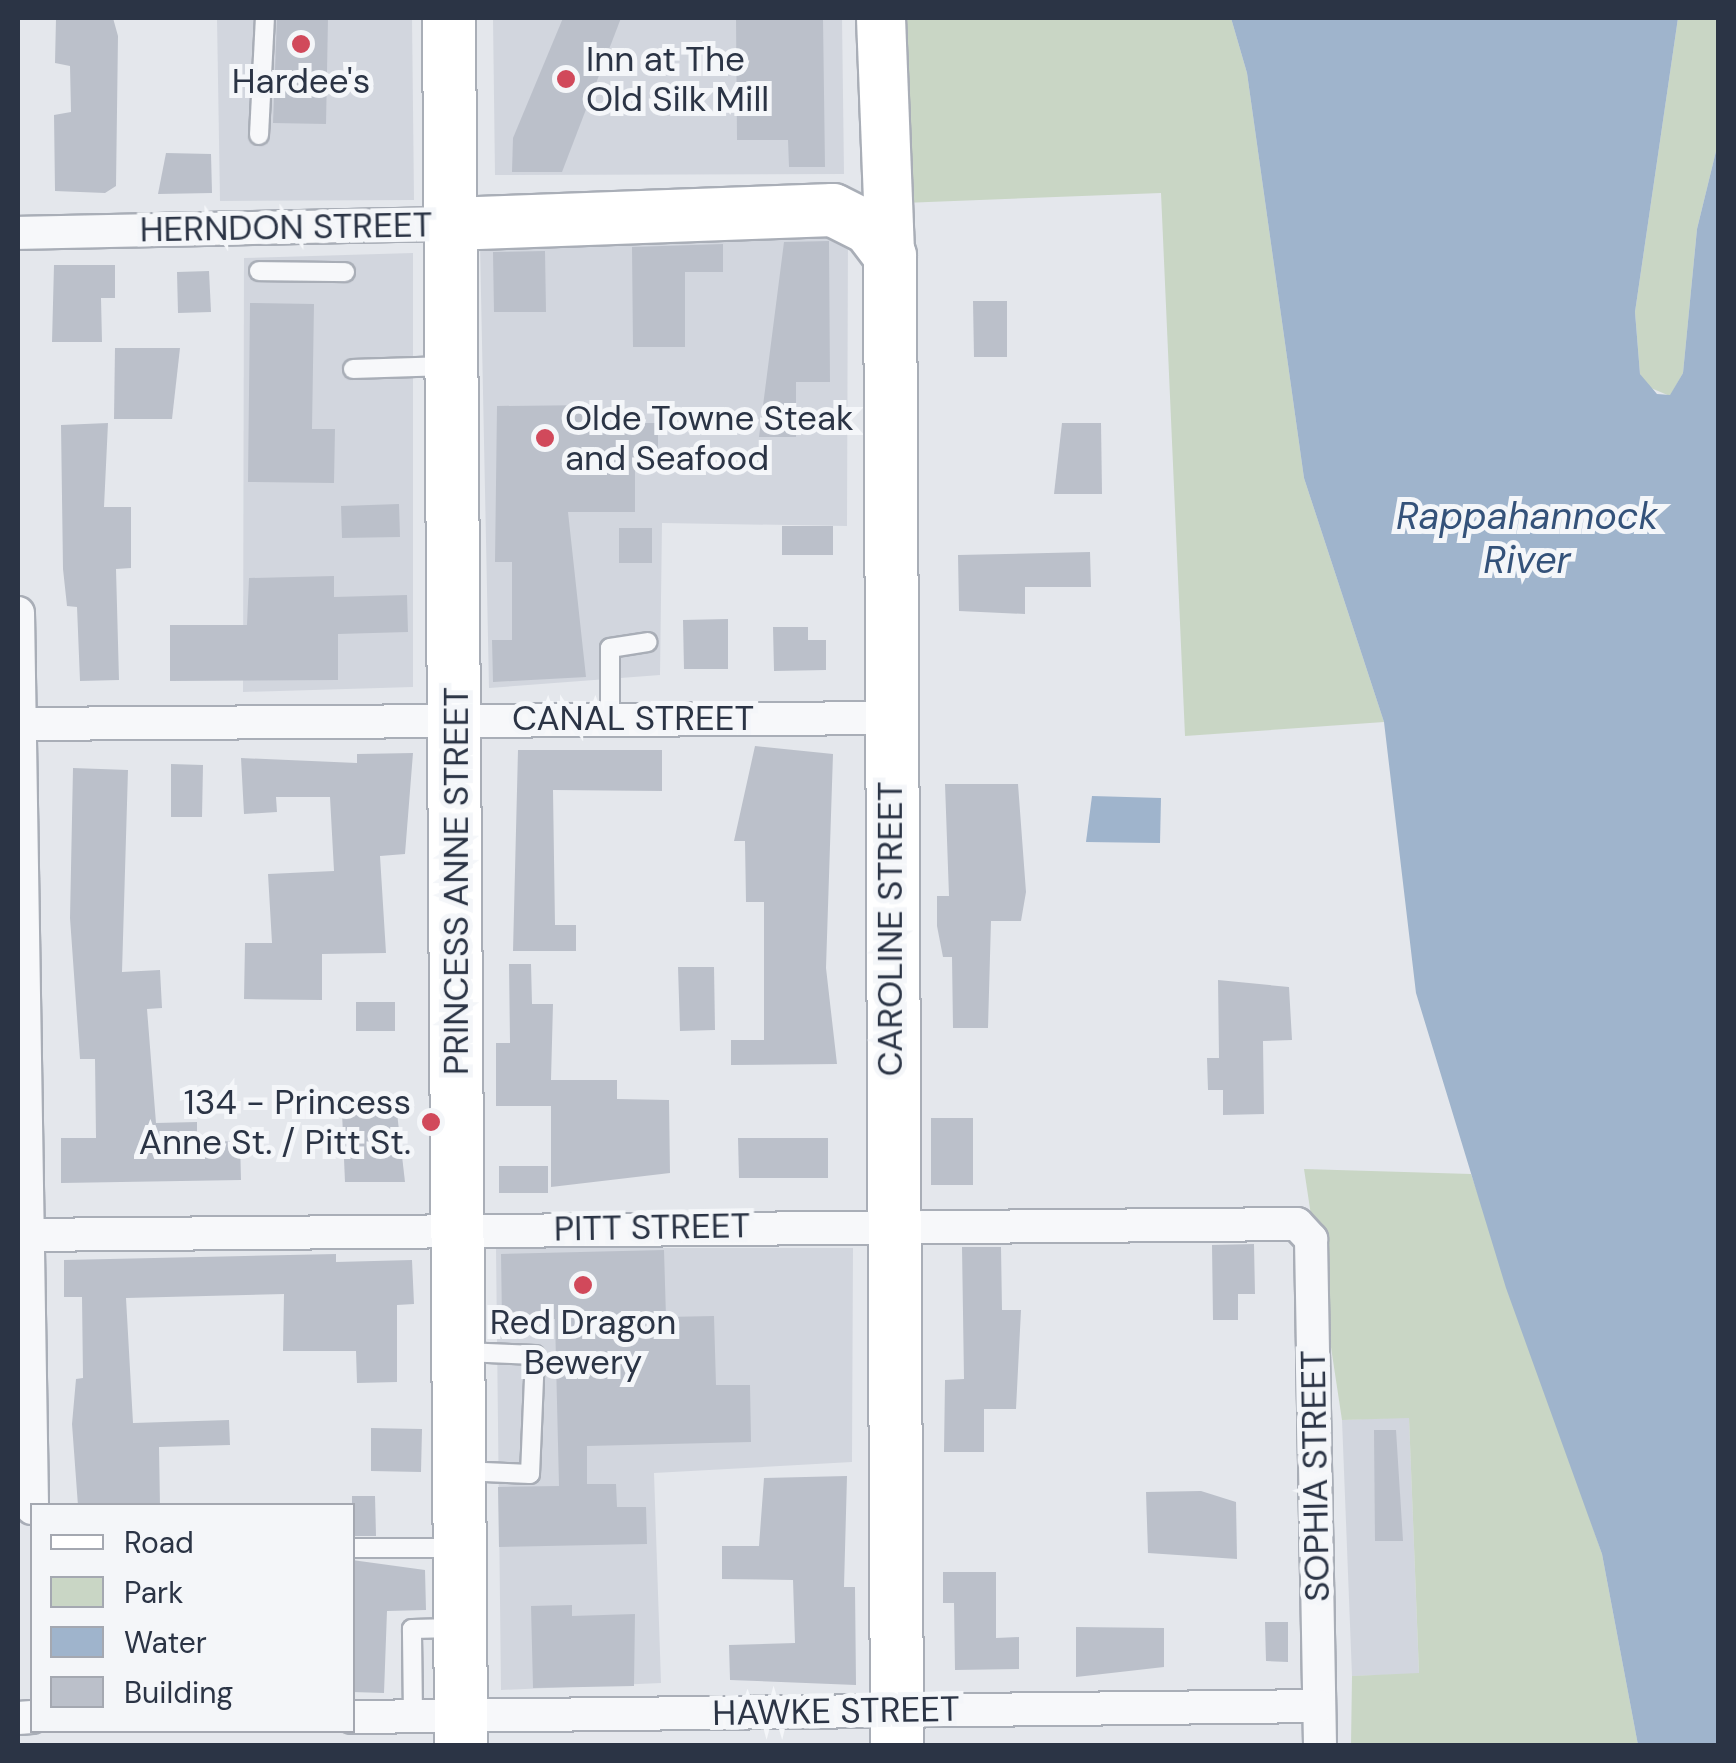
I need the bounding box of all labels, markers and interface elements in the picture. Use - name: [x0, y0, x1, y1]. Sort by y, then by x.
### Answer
- marker: Hardee's: [290, 33, 312, 55]
- place label: Inn at The Old Silk Mill: [586, 38, 769, 120]
- place label: Hardee's: [232, 60, 370, 102]
- marker: Inn at The Old Silk Mill: [555, 68, 577, 90]
- street label: HERNDON STREET: [139, 203, 433, 251]
- place label: Olde Towne Steak and Seafood: [565, 397, 854, 479]
- marker: Olde Towne Steak and Seafood: [534, 427, 556, 449]
- water label: Rappahannock River: [1396, 494, 1658, 584]
- street label: PRINCESS ANNE STREET: [435, 687, 477, 1075]
- street label: CANAL STREET: [512, 697, 754, 739]
- street label: CAROLINE STREET: [869, 782, 911, 1076]
- place label: 134 - Princess Anne St. / Pitt St.: [139, 1081, 411, 1163]
- marker: 134 - Princess Anne St. / Pitt St.: [420, 1111, 442, 1133]
- street label: PITT STREET: [553, 1204, 751, 1250]
- marker: Red Dragon Bewery: [572, 1274, 594, 1296]
- place label: Red Dragon Bewery: [490, 1301, 676, 1383]
- street label: SOPHIA STREET: [1292, 1350, 1338, 1602]
- legend: [30, 1503, 355, 1733]
- text: Road: [124, 1523, 194, 1562]
- text: Park: [124, 1573, 183, 1612]
- text: Water: [124, 1623, 207, 1662]
- text: Building: [124, 1673, 233, 1712]
- street label: HAWKE STREET: [712, 1688, 960, 1734]

